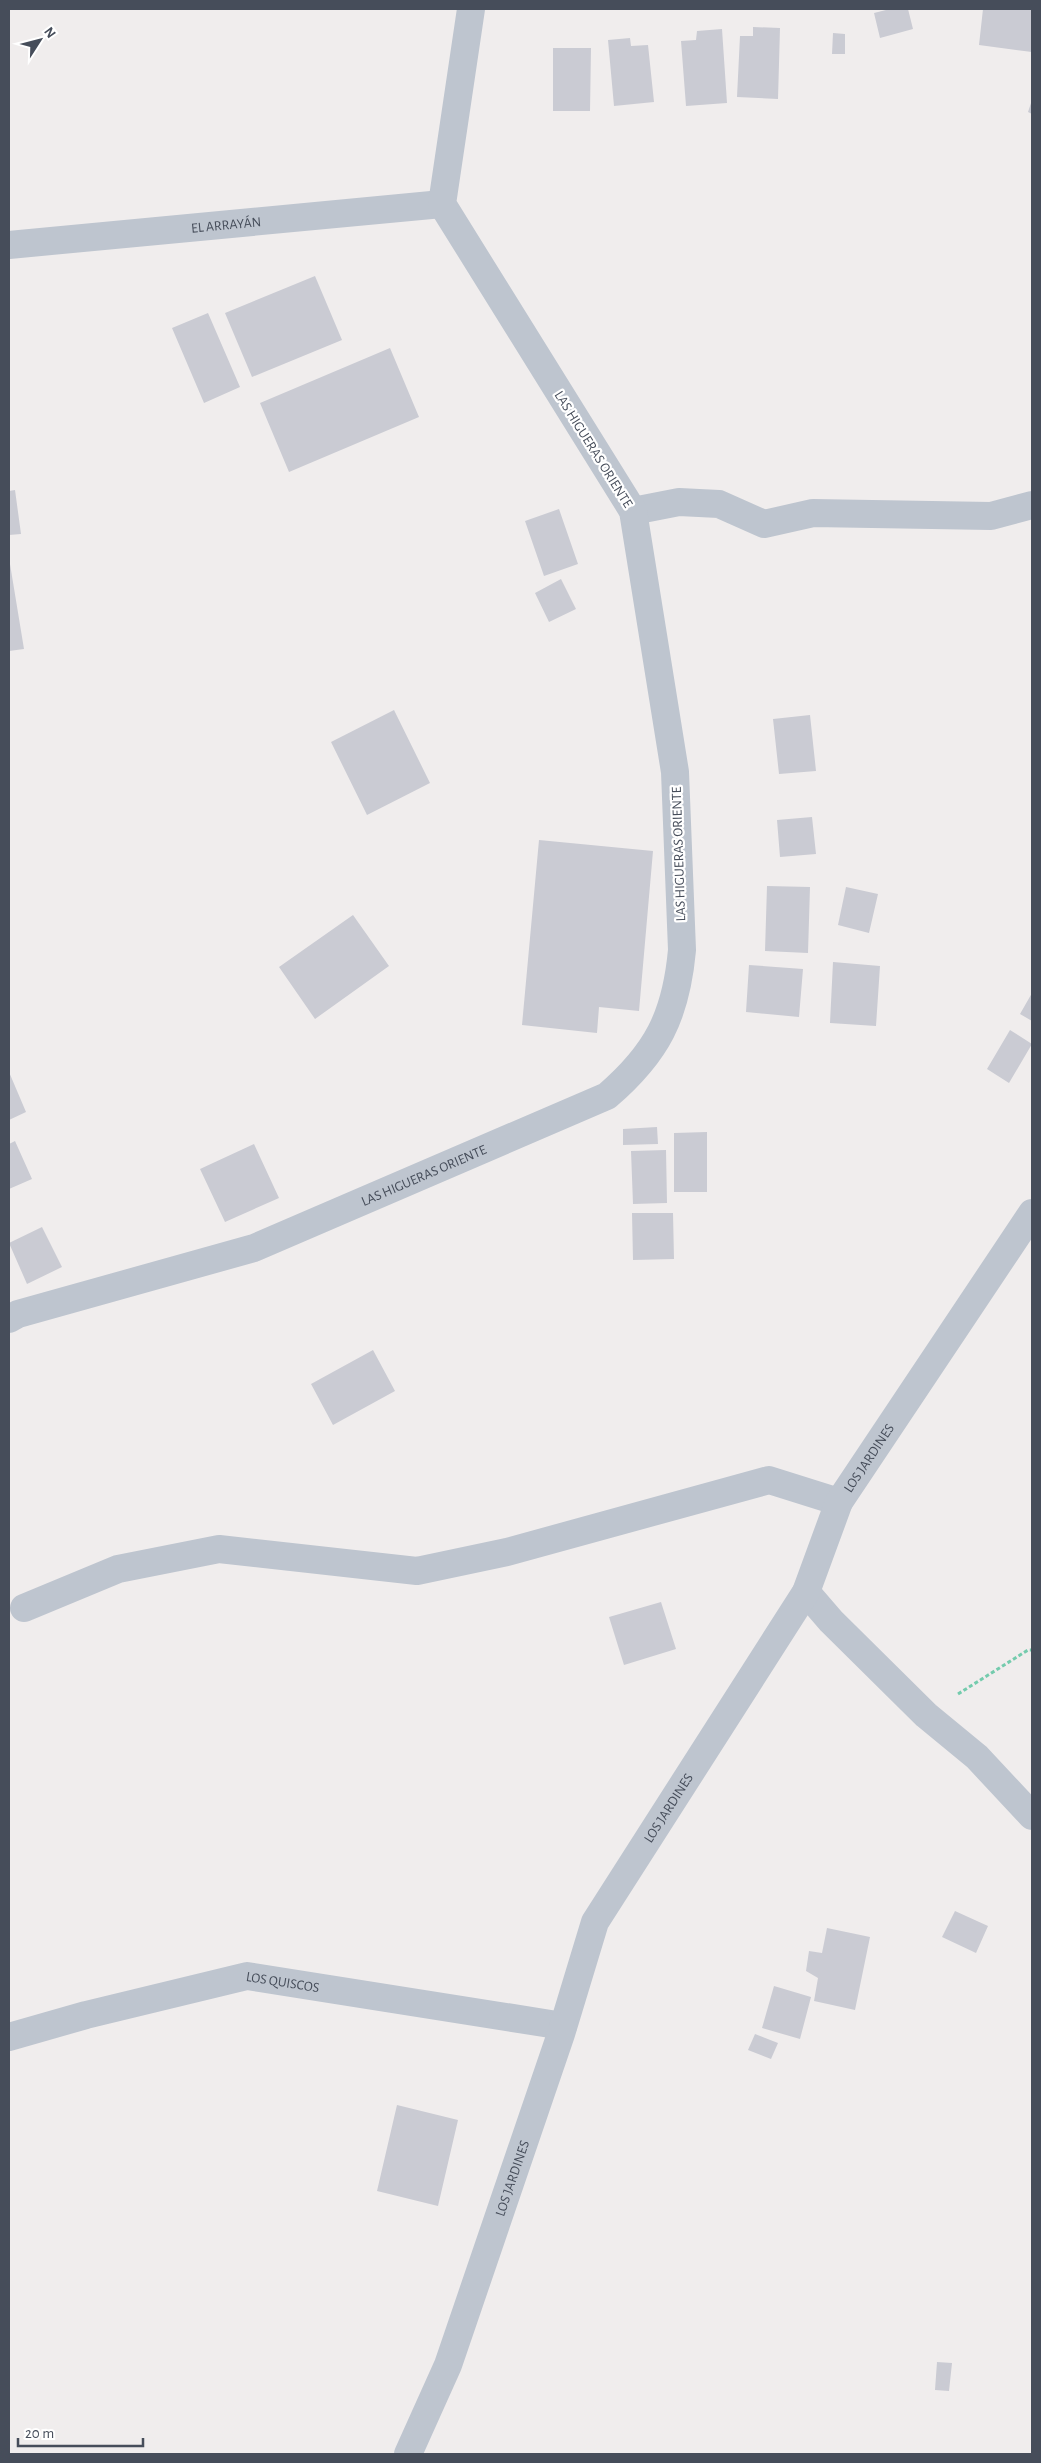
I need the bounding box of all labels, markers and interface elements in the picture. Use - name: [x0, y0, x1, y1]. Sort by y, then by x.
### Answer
- north arrow: [15, 15, 65, 65]
- text: N: [41, 25, 58, 41]
- street label: EL ARRAYÁN: [190, 213, 262, 236]
- street label: LAS HIGUERAS ORIENTE: [552, 389, 635, 511]
- street label: LAS HIGUERAS ORIENTE: [670, 786, 688, 922]
- street label: LAS HIGUERAS ORIENTE: [359, 1143, 489, 1209]
- street label: LOS JARDINES: [842, 1422, 897, 1495]
- street label: LOS JARDINES: [642, 1771, 696, 1845]
- street label: LOS QUISCOS: [245, 1970, 320, 1995]
- street label: LOS JARDINES: [493, 2139, 532, 2218]
- scale bar: [18, 2416, 142, 2448]
- text: 20 m: [25, 2426, 54, 2441]

